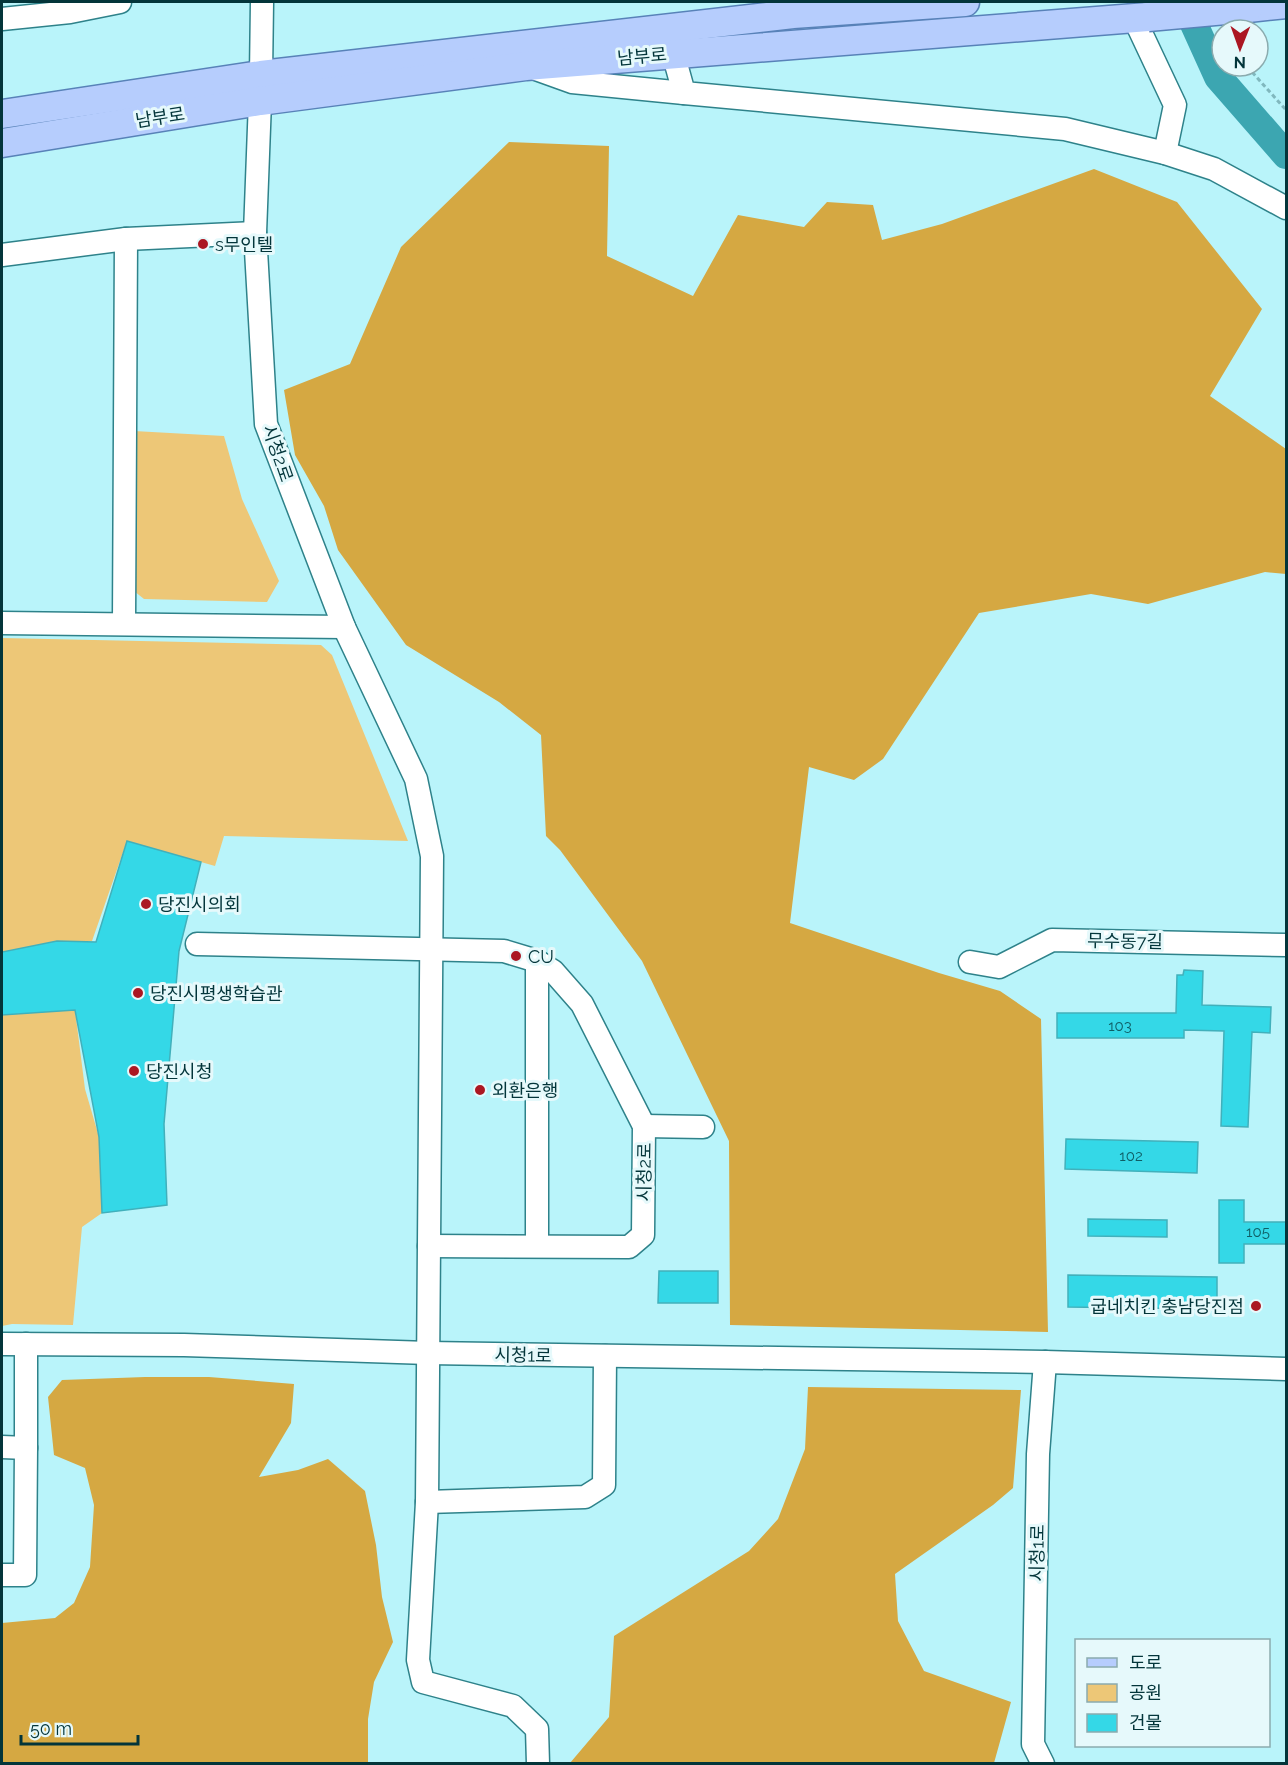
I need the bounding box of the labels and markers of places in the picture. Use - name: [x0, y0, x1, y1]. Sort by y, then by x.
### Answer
- place label: s무인텔: [215, 234, 273, 255]
- marker: s무인텔: [196, 237, 210, 251]
- place label: 당진시의회: [158, 894, 241, 915]
- marker: 당진시의회: [139, 897, 153, 911]
- place label: CU: [528, 946, 554, 967]
- marker: CU: [509, 949, 523, 963]
- place label: 당진시평생학습관: [150, 983, 283, 1004]
- marker: 당진시평생학습관: [131, 986, 145, 1000]
- place label: 당진시청: [146, 1061, 212, 1082]
- marker: 당진시청: [127, 1064, 141, 1078]
- place label: 외환은행: [492, 1080, 558, 1101]
- marker: 외환은행: [473, 1083, 487, 1097]
- place label: 굽네치킨 충남당진점: [1090, 1296, 1244, 1317]
- marker: 굽네치킨 충남당진점: [1249, 1299, 1263, 1313]

